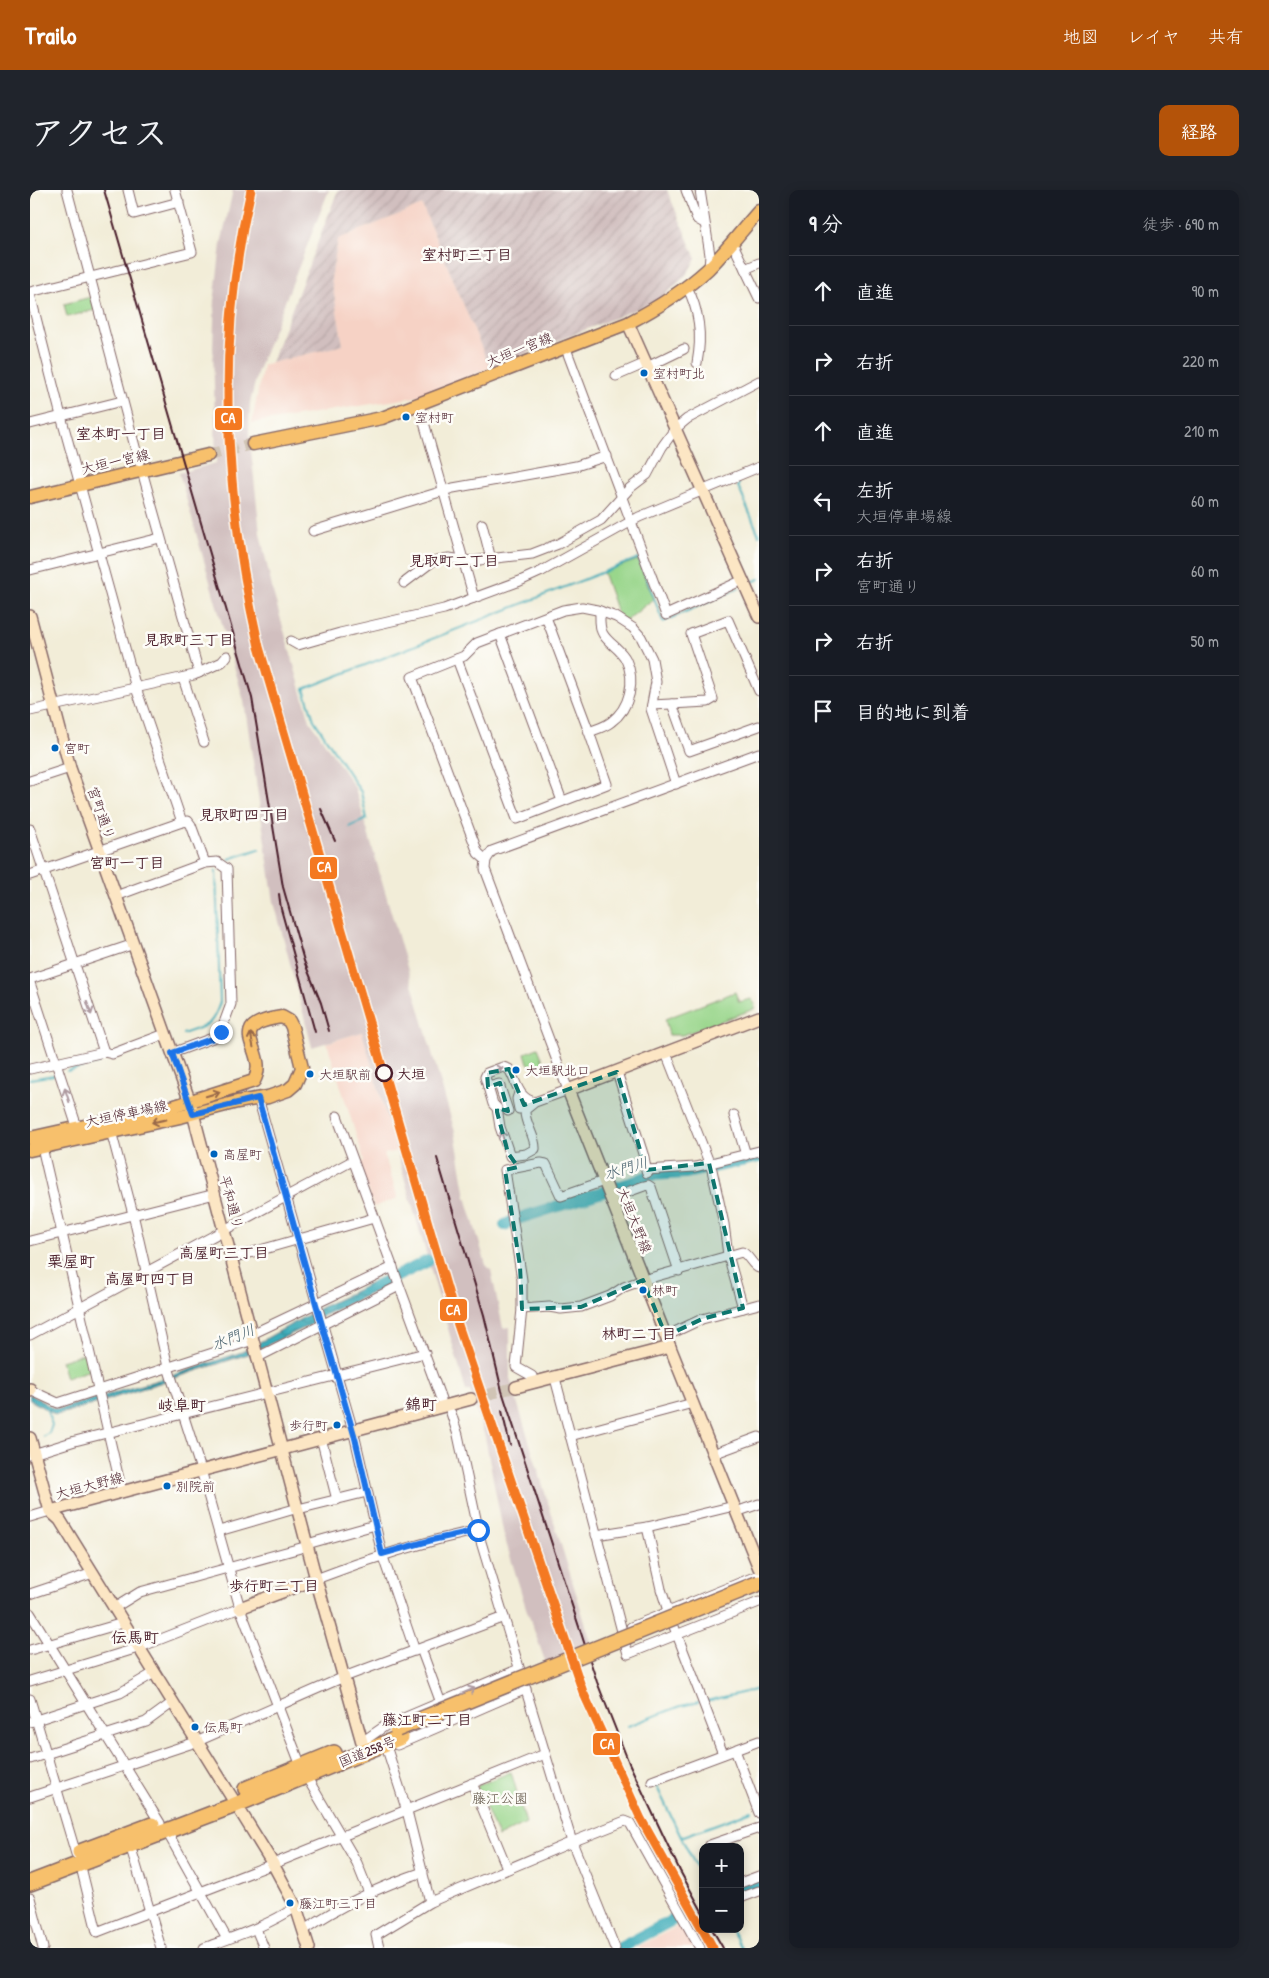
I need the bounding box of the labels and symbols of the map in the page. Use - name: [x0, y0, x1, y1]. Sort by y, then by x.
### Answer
- district label: 室村町三丁目: [422, 244, 512, 265]
- street label: 大垣一宮線: [483, 327, 555, 371]
- place label: 室村町北: [653, 364, 705, 382]
- marker: 室村町北: [639, 368, 649, 378]
- line badge: CA: [214, 407, 243, 431]
- text: CA: [221, 408, 235, 427]
- place label: 室村町: [415, 408, 454, 426]
- marker: 室村町: [401, 412, 411, 422]
- district label: 室本町一丁目: [76, 423, 166, 444]
- street label: 大垣一宮線: [79, 444, 151, 478]
- district label: 見取町二丁目: [409, 550, 499, 571]
- district label: 見取町三丁目: [144, 629, 234, 650]
- place label: 宮町: [64, 739, 90, 757]
- marker: 宮町: [50, 743, 60, 753]
- street label: 宮町通り: [83, 783, 121, 843]
- district label: 見取町四丁目: [199, 804, 289, 825]
- district label: 宮町一丁目: [89, 852, 165, 873]
- line badge: CA: [309, 856, 338, 880]
- text: CA: [317, 857, 331, 876]
- one-way arrow: [85, 999, 94, 1015]
- route end: [210, 1021, 233, 1044]
- one-way arrow: [246, 1033, 256, 1049]
- place label: 大垣駅北口: [525, 1061, 590, 1079]
- marker: 大垣: [375, 1064, 393, 1082]
- place label: 大垣: [397, 1064, 425, 1083]
- one-way arrow: [488, 1064, 504, 1074]
- place label: 大垣駅前: [319, 1065, 371, 1083]
- marker: 大垣駅北口: [511, 1065, 521, 1075]
- marker: 大垣駅前: [305, 1069, 315, 1079]
- one-way arrow: [61, 1088, 71, 1104]
- one-way arrow: [205, 1089, 221, 1099]
- street label: 大垣停車場線: [83, 1095, 169, 1131]
- one-way arrow: [152, 1117, 168, 1126]
- one-way arrow: [498, 1130, 508, 1146]
- place label: 高屋町: [223, 1145, 262, 1163]
- marker: 高屋町: [209, 1149, 219, 1159]
- water label: 水門川: [601, 1151, 651, 1185]
- street label: 平和通り: [216, 1172, 248, 1232]
- street label: 大垣大野線: [613, 1184, 657, 1256]
- district label: 高屋町三丁目: [179, 1242, 269, 1263]
- district label: 栗屋町: [47, 1250, 95, 1272]
- district label: 高屋町四丁目: [105, 1268, 195, 1289]
- place label: 林町: [652, 1281, 678, 1299]
- marker: 林町: [638, 1285, 648, 1295]
- line badge: CA: [439, 1298, 468, 1322]
- text: CA: [446, 1300, 460, 1319]
- water label: 水門川: [208, 1319, 258, 1355]
- district label: 林町二丁目: [601, 1323, 677, 1344]
- district label: 錦町: [405, 1393, 437, 1415]
- district label: 岐阜町: [158, 1394, 206, 1416]
- place label: 歩行町: [289, 1416, 328, 1434]
- marker: 歩行町: [332, 1420, 342, 1430]
- street label: 大垣大野線: [53, 1467, 125, 1503]
- place label: 別院前: [176, 1477, 215, 1495]
- marker: 別院前: [162, 1481, 172, 1491]
- route start: [467, 1519, 490, 1542]
- district label: 歩行町二丁目: [229, 1575, 319, 1596]
- district label: 伝馬町: [111, 1626, 159, 1648]
- one-way arrow: [460, 1685, 475, 1695]
- district label: 藤江町二丁目: [382, 1709, 472, 1730]
- place label: 伝馬町: [204, 1718, 243, 1736]
- marker: 伝馬町: [190, 1722, 200, 1732]
- street label: 国道258号: [335, 1731, 399, 1771]
- line badge: CA: [592, 1732, 621, 1756]
- text: CA: [600, 1734, 614, 1753]
- park label: 藤江公園: [472, 1788, 528, 1807]
- place label: 藤江町三丁目: [299, 1894, 377, 1912]
- marker: 藤江町三丁目: [285, 1898, 295, 1908]

